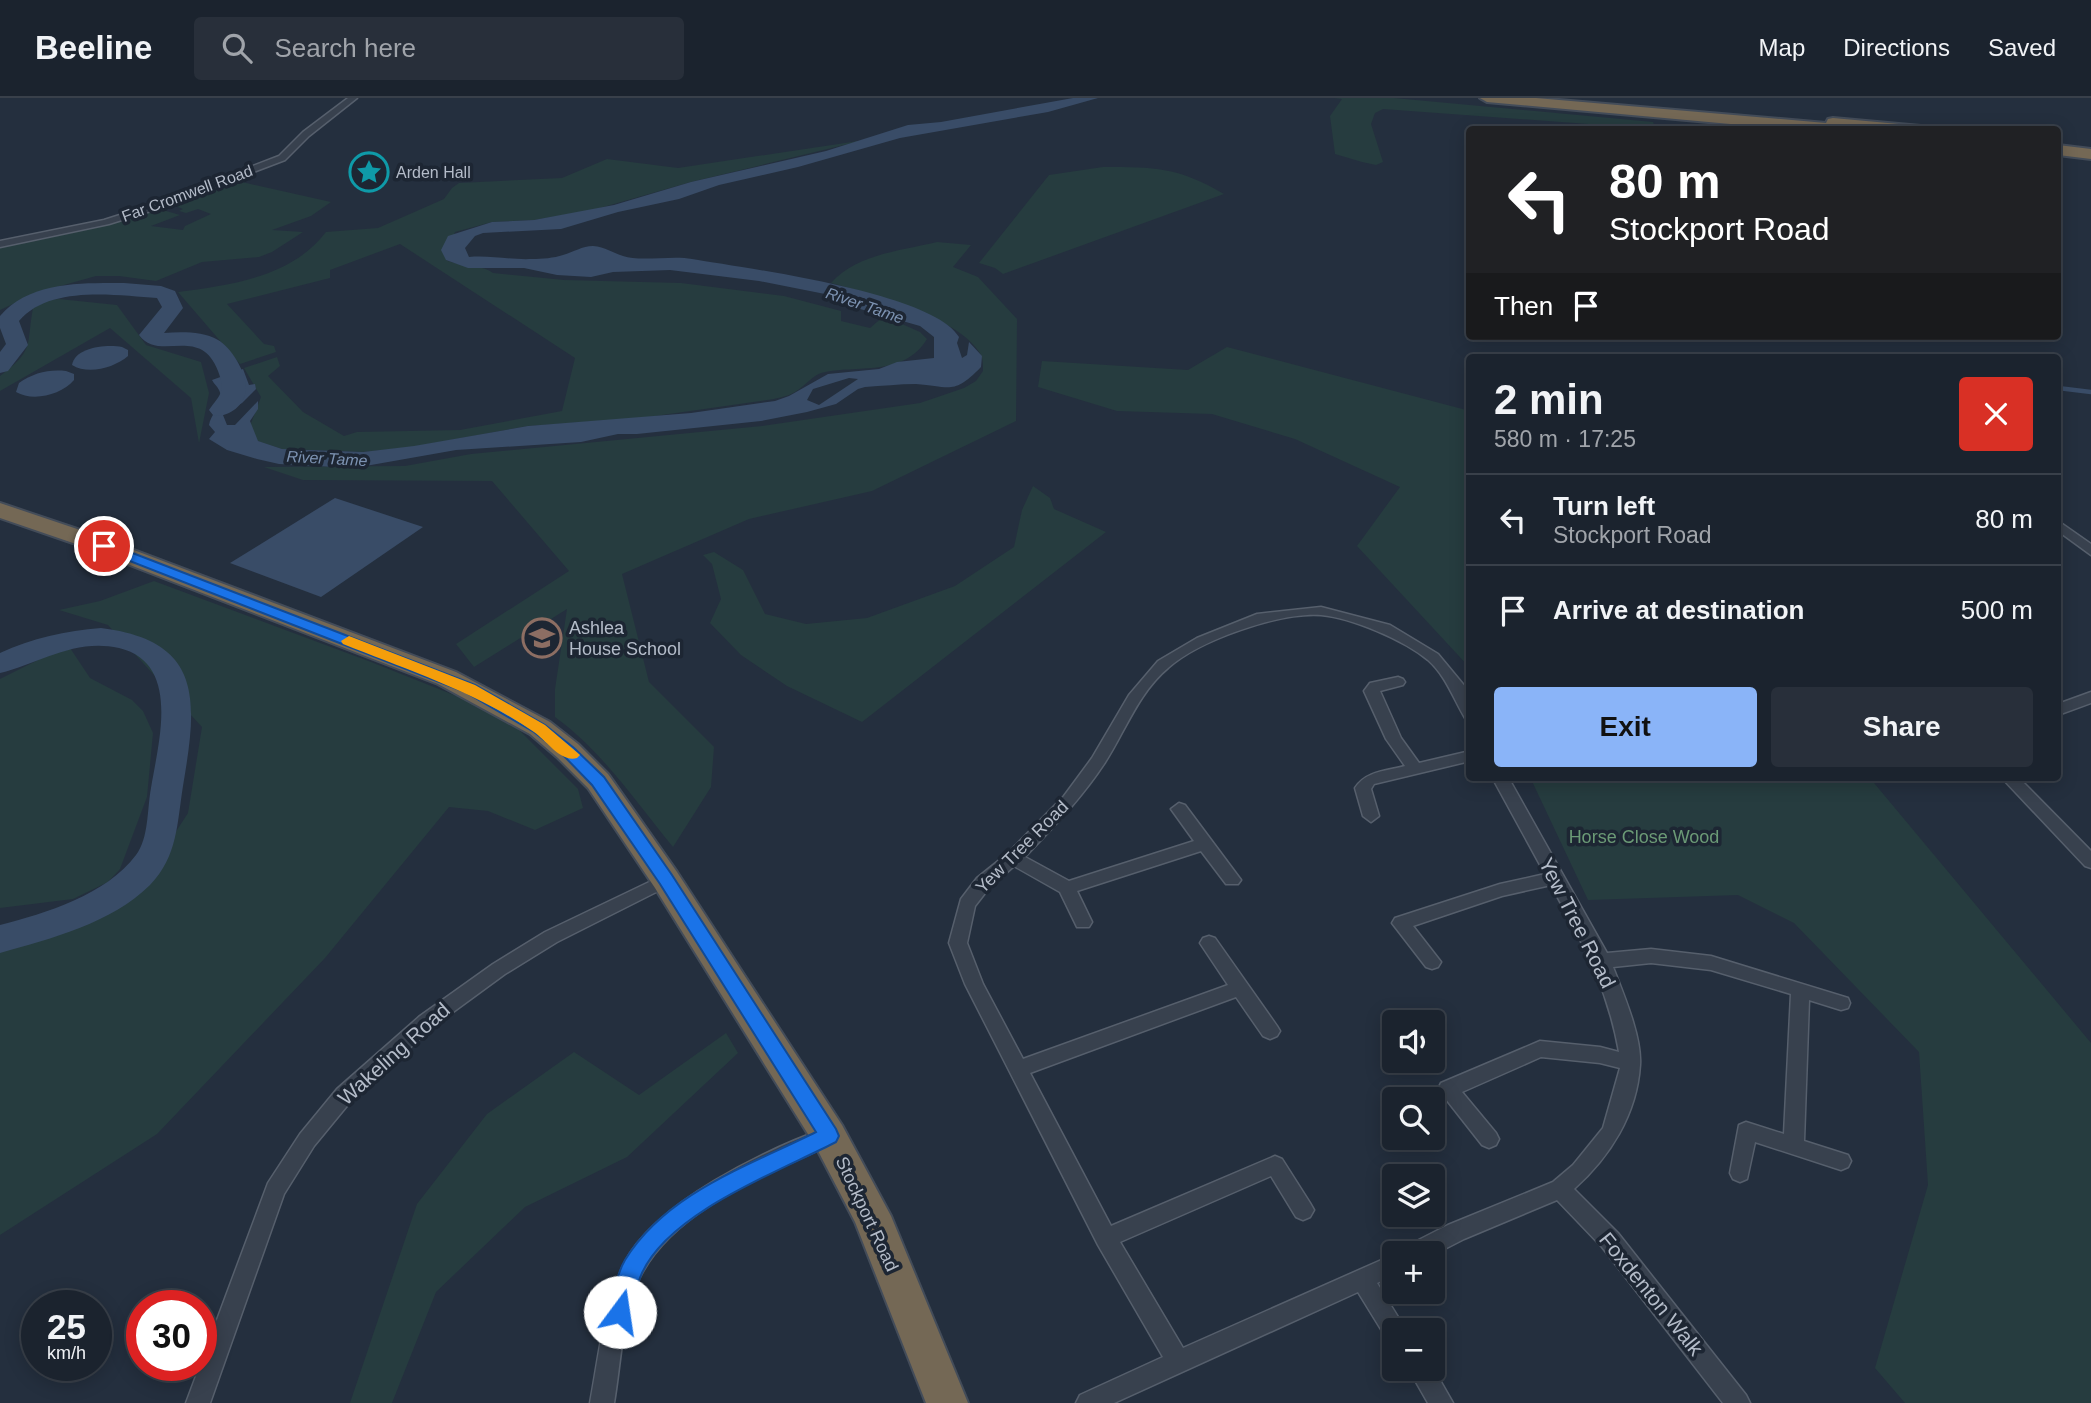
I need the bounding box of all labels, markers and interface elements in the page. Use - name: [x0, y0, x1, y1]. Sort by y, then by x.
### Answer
- search box: [194, 17, 684, 80]
- text: Beeline: [35, 29, 152, 66]
- icon: search: [218, 29, 256, 67]
- text: Search here: [274, 33, 416, 63]
- text: Map: [1759, 34, 1805, 61]
- text: Directions: [1843, 34, 1950, 61]
- text: Saved: [1988, 34, 2056, 61]
- place icon: Arden Hall: [348, 151, 390, 193]
- icon: left: [1494, 154, 1585, 245]
- text: 80 m: [1609, 154, 1721, 208]
- street label: Far Cromwell Road: [120, 162, 255, 225]
- place label: Arden Hall: [396, 164, 471, 181]
- text: Stockport Road: [1609, 211, 1830, 247]
- water label: River Tame: [824, 284, 906, 327]
- icon: arrive: [1567, 287, 1605, 325]
- text: Then: [1494, 291, 1553, 321]
- text: 2 min: [1494, 376, 1604, 423]
- button: close: [1959, 377, 2033, 451]
- text: 580 m · 17:25: [1494, 426, 1636, 452]
- water label: River Tame: [286, 448, 368, 469]
- text: Turn left: [1553, 491, 1655, 521]
- icon: left: [1494, 501, 1532, 539]
- text: 80 m: [1975, 504, 2033, 534]
- pin: [74, 516, 134, 576]
- text: Stockport Road: [1553, 522, 1712, 548]
- icon: arrive: [85, 527, 123, 565]
- icon: arrive: [1494, 592, 1532, 630]
- text: Arrive at destination: [1553, 595, 1804, 625]
- text: 500 m: [1961, 595, 2033, 625]
- school or university icon: Ashlea House School: [521, 617, 563, 659]
- place label: Ashlea House School: [569, 618, 681, 659]
- button: Exit: [1494, 687, 1757, 767]
- button: Share: [1771, 687, 2033, 767]
- street label: Yew Tree Road: [972, 797, 1072, 897]
- park label: Horse Close Wood: [1569, 827, 1719, 847]
- street label: Yew Tree Road: [1535, 854, 1620, 992]
- street label: Wakeling Road: [333, 998, 454, 1110]
- map controls: [1382, 1010, 1445, 1381]
- button: sound: [1382, 1010, 1445, 1073]
- button: search: [1382, 1087, 1445, 1150]
- street label: Stockport Road: [832, 1154, 902, 1274]
- button: layers: [1382, 1164, 1445, 1227]
- street label: Foxdenton Walk: [1595, 1228, 1708, 1360]
- button: +: [1382, 1241, 1445, 1304]
- position arrow: [583, 1275, 657, 1349]
- speed limit sign: 30: [126, 1290, 217, 1381]
- text: 25: [47, 1307, 86, 1346]
- button: −: [1382, 1318, 1445, 1381]
- text: km/h: [47, 1343, 86, 1363]

